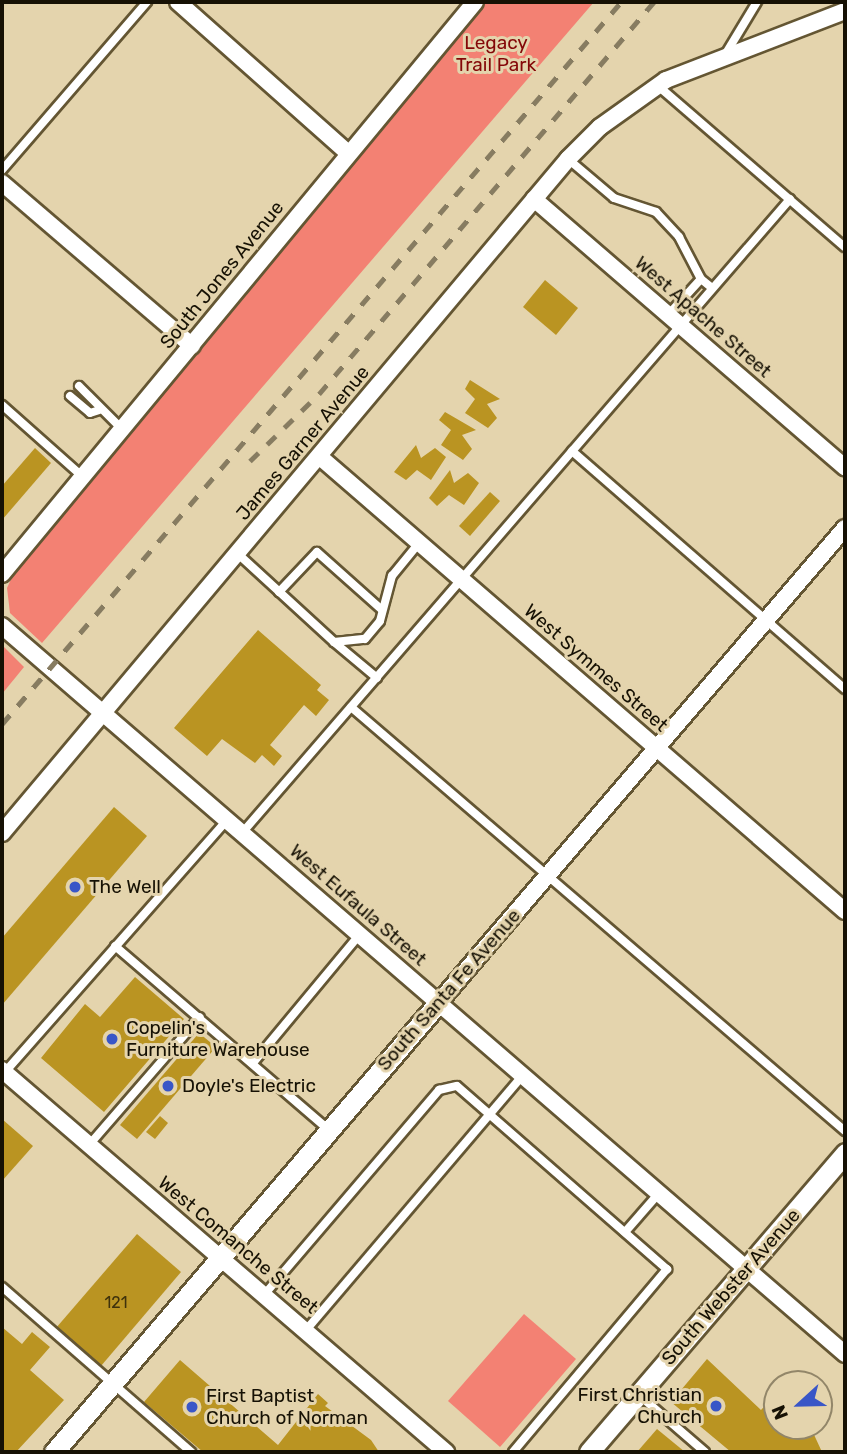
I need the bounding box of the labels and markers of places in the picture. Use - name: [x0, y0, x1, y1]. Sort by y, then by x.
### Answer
- place label: The Well: [89, 876, 161, 898]
- marker: The Well: [67, 879, 83, 895]
- place label: Copelin's Furniture Warehouse: [126, 1017, 310, 1061]
- marker: Copelin's Furniture Warehouse: [104, 1031, 120, 1047]
- place label: Doyle's Electric: [182, 1075, 316, 1097]
- marker: Doyle's Electric: [160, 1078, 176, 1094]
- place label: First Christian Church: [578, 1384, 702, 1428]
- place label: First Baptist Church of Norman: [206, 1385, 368, 1429]
- marker: First Christian Church: [708, 1398, 724, 1414]
- marker: First Baptist Church of Norman: [184, 1399, 200, 1415]

